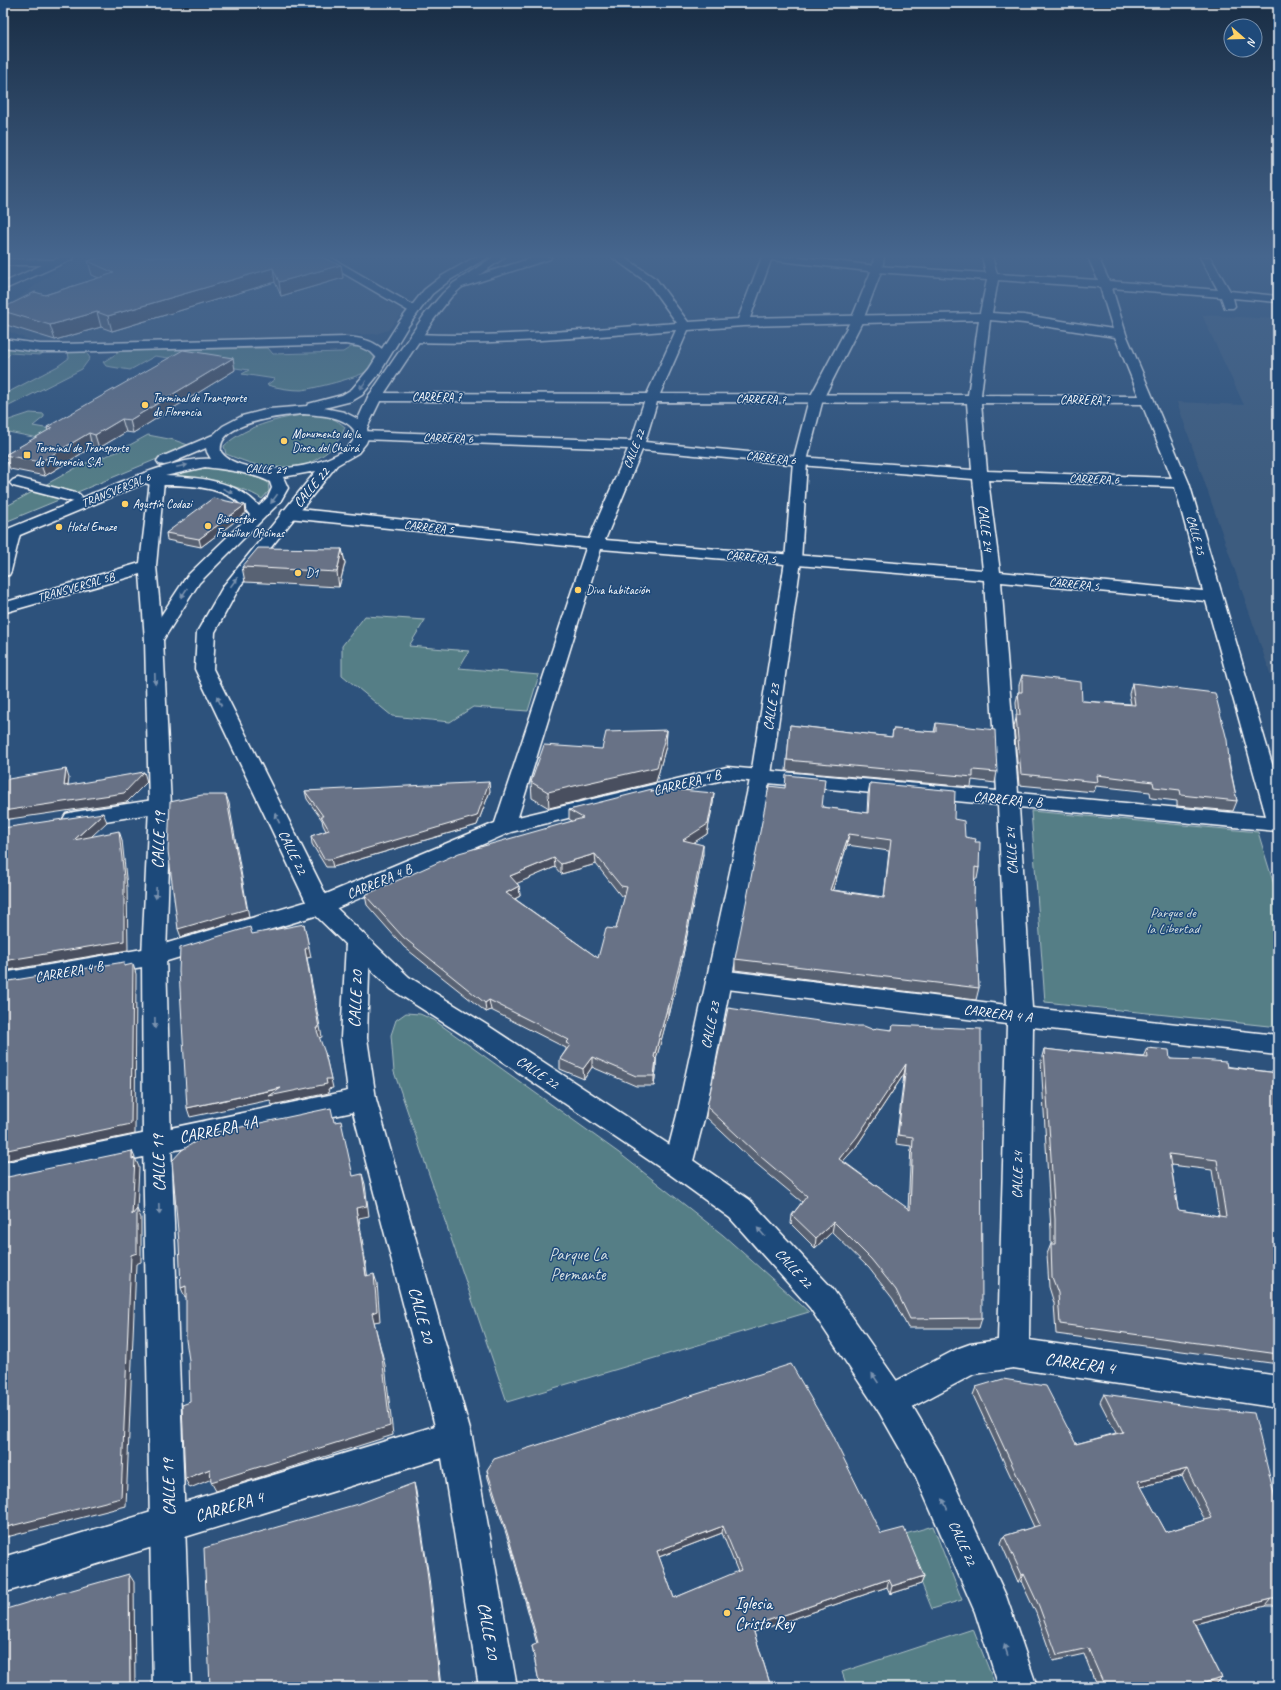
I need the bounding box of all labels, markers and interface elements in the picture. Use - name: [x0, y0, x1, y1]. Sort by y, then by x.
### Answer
- north arrow: [1223, 18, 1263, 58]
- text: N: [1244, 36, 1260, 49]
- one-way arrow: [358, 379, 367, 390]
- street label: CARRERA 7: [412, 389, 463, 405]
- place label: Terminal de Transporte de Florencia: [153, 390, 248, 420]
- street label: CARRERA 7: [736, 391, 787, 407]
- street label: CARRERA 7: [1060, 392, 1111, 408]
- marker: Terminal de Transporte de Florencia: [140, 400, 150, 410]
- place label: Monumento de la Diosa del Chairá: [292, 426, 362, 456]
- street label: CALLE 22: [619, 426, 649, 471]
- street label: CARRERA 6: [423, 429, 474, 447]
- marker: Monumento de la Diosa del Chairá: [279, 436, 289, 446]
- place label: Terminal de Transporte de Florencia S.A.: [35, 440, 130, 470]
- street label: CARRERA 6: [745, 447, 797, 469]
- marker: Terminal de Transporte de Florencia S.A.: [22, 450, 32, 460]
- street label: CALLE 21: [245, 460, 287, 478]
- street label: CALLE 22: [290, 462, 334, 511]
- one-way arrow: [176, 463, 188, 469]
- street label: TRANSVERSAL 6: [79, 469, 153, 511]
- street label: CARRERA 6: [1069, 470, 1120, 488]
- one-way arrow: [222, 488, 233, 494]
- one-way arrow: [270, 493, 278, 504]
- place label: Agustín Codazi: [133, 496, 194, 512]
- marker: Agustín Codazi: [120, 499, 130, 509]
- street label: CALLE 24: [974, 504, 997, 554]
- place label: Bienestar Familiar Oficinas: [216, 511, 285, 541]
- street label: CALLE 25: [1183, 513, 1209, 557]
- street label: CARRERA 5: [403, 516, 455, 538]
- place label: Hotel Emaze: [67, 519, 118, 535]
- marker: Bienestar Familiar Oficinas: [203, 521, 213, 531]
- marker: Hotel Emaze: [54, 522, 64, 532]
- street label: CARRERA 5: [725, 547, 777, 567]
- place label: D1: [306, 565, 319, 581]
- street label: TRANSVERSAL 5B: [36, 568, 117, 606]
- marker: D1: [293, 568, 303, 578]
- street label: CARRERA 5: [1048, 574, 1100, 594]
- one-way arrow: [230, 577, 238, 588]
- place label: Diva habitación: [586, 582, 650, 598]
- marker: Diva habitación: [573, 585, 583, 595]
- one-way arrow: [181, 587, 188, 599]
- one-way arrow: [152, 673, 159, 685]
- street label: CALLE 23: [759, 681, 784, 732]
- one-way arrow: [216, 695, 223, 707]
- street label: CARRERA 4 B: [652, 765, 724, 799]
- street label: CARRERA 4 B: [973, 788, 1045, 811]
- street label: CALLE 19: [147, 810, 170, 869]
- one-way arrow: [273, 812, 280, 824]
- street label: CALLE 24: [1002, 825, 1021, 875]
- street label: CALLE 22: [275, 827, 311, 879]
- street label: CARRERA 4 B: [344, 860, 416, 903]
- one-way arrow: [153, 887, 160, 899]
- park label: Parque de la Libertad: [1147, 904, 1202, 937]
- street label: CARRERA 4 B: [34, 957, 106, 986]
- street label: CALLE 20: [344, 968, 368, 1028]
- street label: CALLE 23: [697, 999, 724, 1050]
- street label: CARRERA 4 A: [963, 1001, 1034, 1026]
- one-way arrow: [152, 1017, 158, 1030]
- street label: CALLE 22: [513, 1052, 563, 1094]
- street label: CARRERA 4A: [177, 1111, 260, 1148]
- street label: CALLE 19: [147, 1133, 170, 1192]
- street label: CALLE 24: [1009, 1150, 1026, 1199]
- one-way arrow: [156, 1203, 162, 1216]
- one-way arrow: [757, 1227, 766, 1237]
- park label: Parque La Permante: [549, 1244, 608, 1285]
- street label: CALLE 22: [771, 1245, 817, 1293]
- street label: CALLE 20: [404, 1285, 439, 1347]
- street label: CARRERA 4: [1043, 1348, 1119, 1379]
- one-way arrow: [872, 1373, 879, 1384]
- street label: CALLE 19: [157, 1457, 180, 1516]
- street label: CARRERA 4: [192, 1485, 268, 1527]
- one-way arrow: [942, 1498, 948, 1510]
- street label: CALLE 22: [945, 1518, 981, 1570]
- place label: Iglesia Cristo Rey: [735, 1593, 795, 1634]
- street label: CALLE 20: [473, 1601, 504, 1662]
- marker: Iglesia Cristo Rey: [722, 1608, 732, 1618]
- one-way arrow: [1003, 1644, 1009, 1656]

